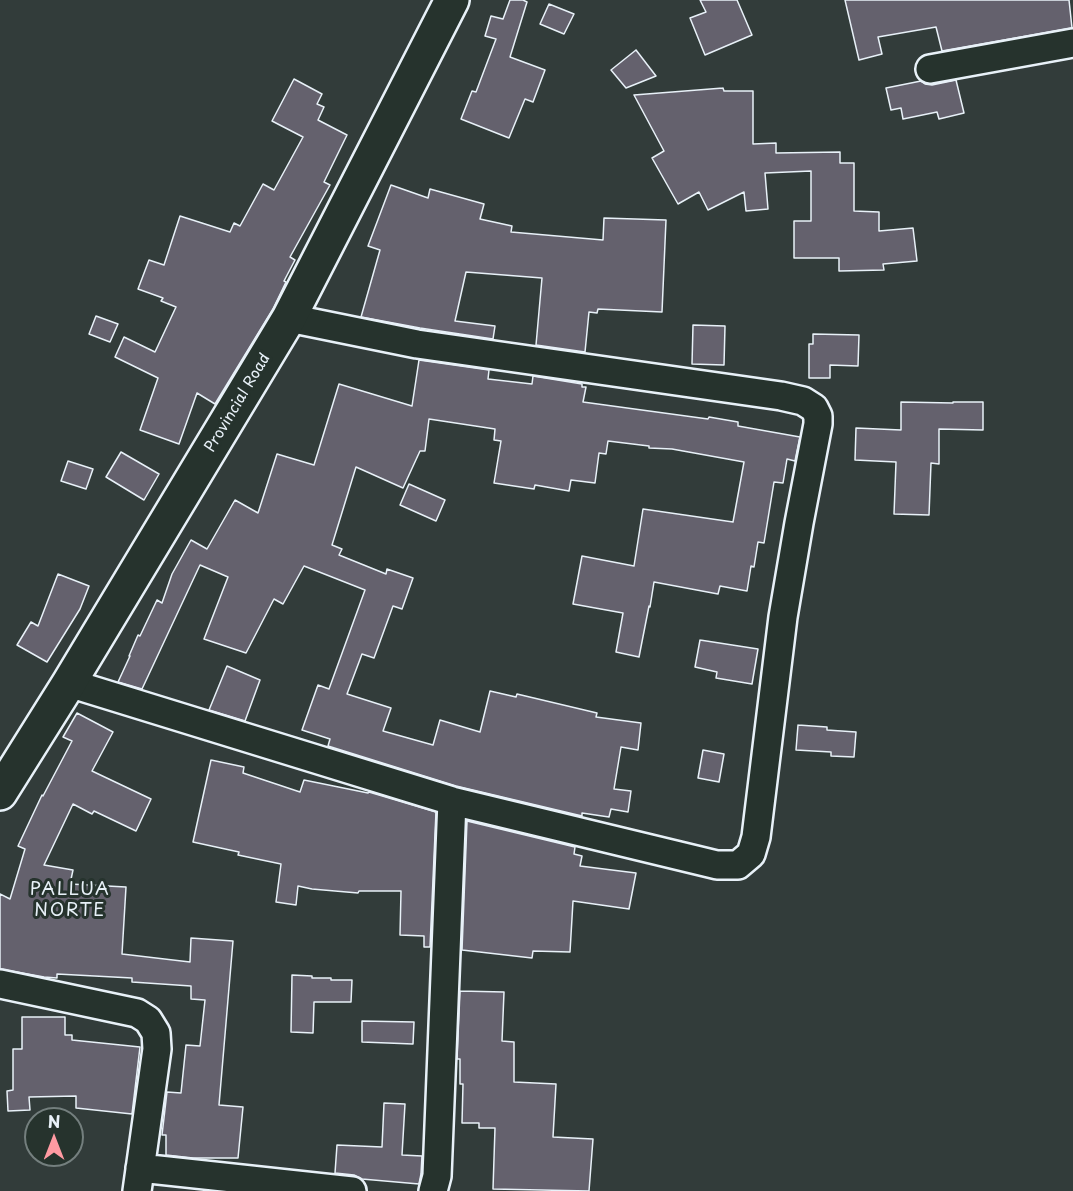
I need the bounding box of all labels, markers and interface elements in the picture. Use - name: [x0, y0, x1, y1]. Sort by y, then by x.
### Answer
- street label: Provincial Road: [202, 351, 274, 455]
- district label: PALLUA NORTE: [30, 879, 110, 922]
- north arrow: [24, 1107, 84, 1167]
- text: N: [48, 1109, 60, 1133]

